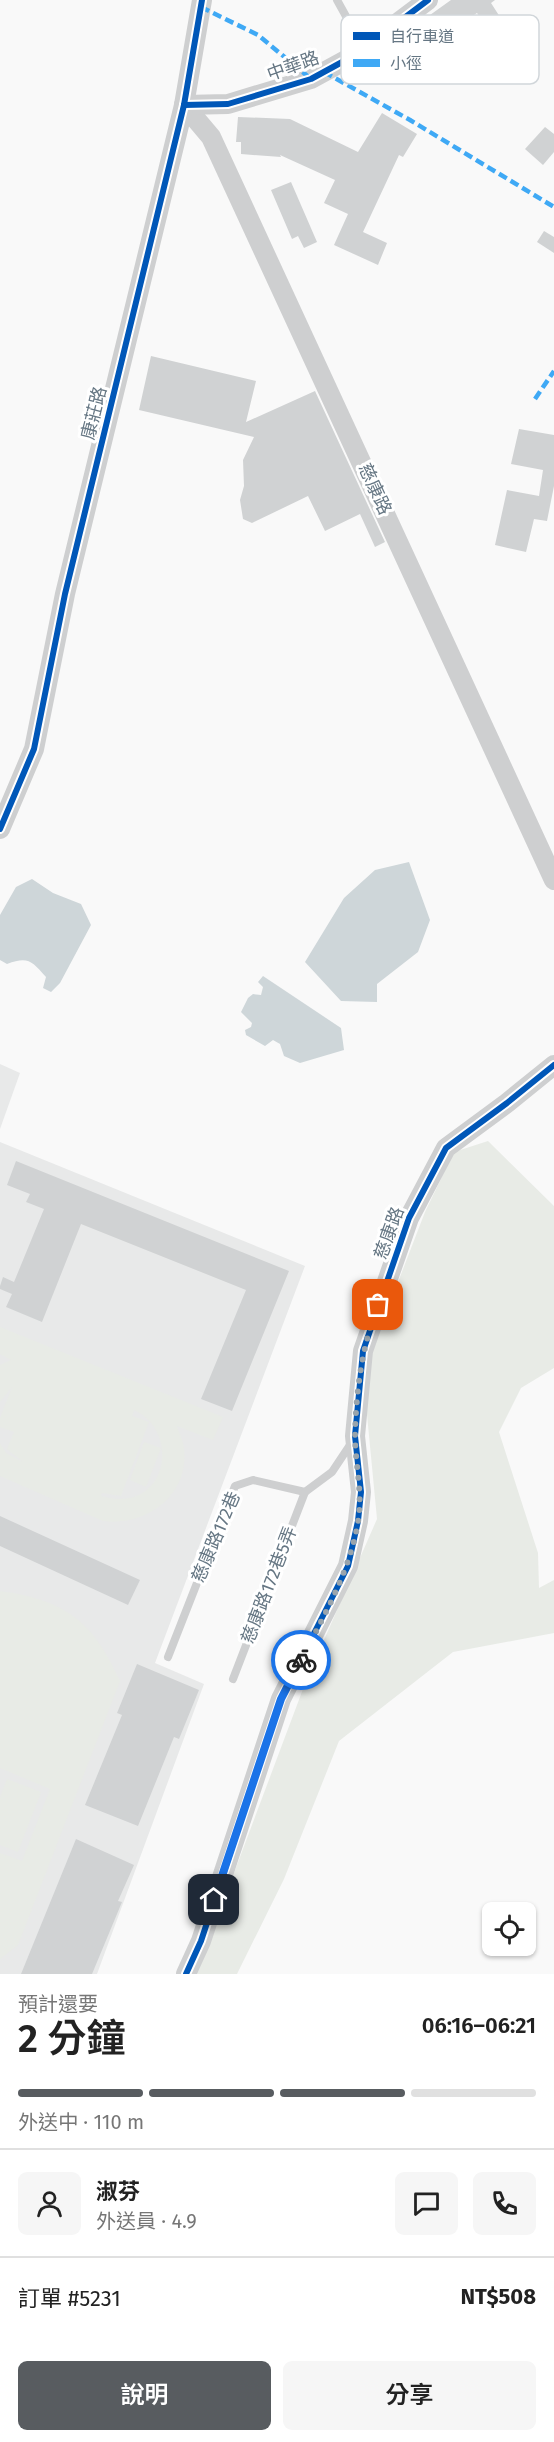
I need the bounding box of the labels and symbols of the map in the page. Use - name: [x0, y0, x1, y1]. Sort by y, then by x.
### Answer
- legend: [341, 15, 539, 84]
- text: 自行車道: [390, 27, 454, 46]
- street label: 中華路: [264, 46, 322, 86]
- text: 小徑: [390, 54, 422, 73]
- street label: 康莊路: [77, 384, 111, 442]
- street label: 慈康路: [354, 460, 396, 518]
- street label: 慈康路: [369, 1204, 409, 1262]
- pin: [352, 1279, 403, 1330]
- street label: 慈康路172巷: [187, 1488, 245, 1586]
- street label: 慈康路172巷5弄: [237, 1523, 301, 1647]
- courier: [271, 1630, 331, 1690]
- pin: [188, 1874, 239, 1925]

